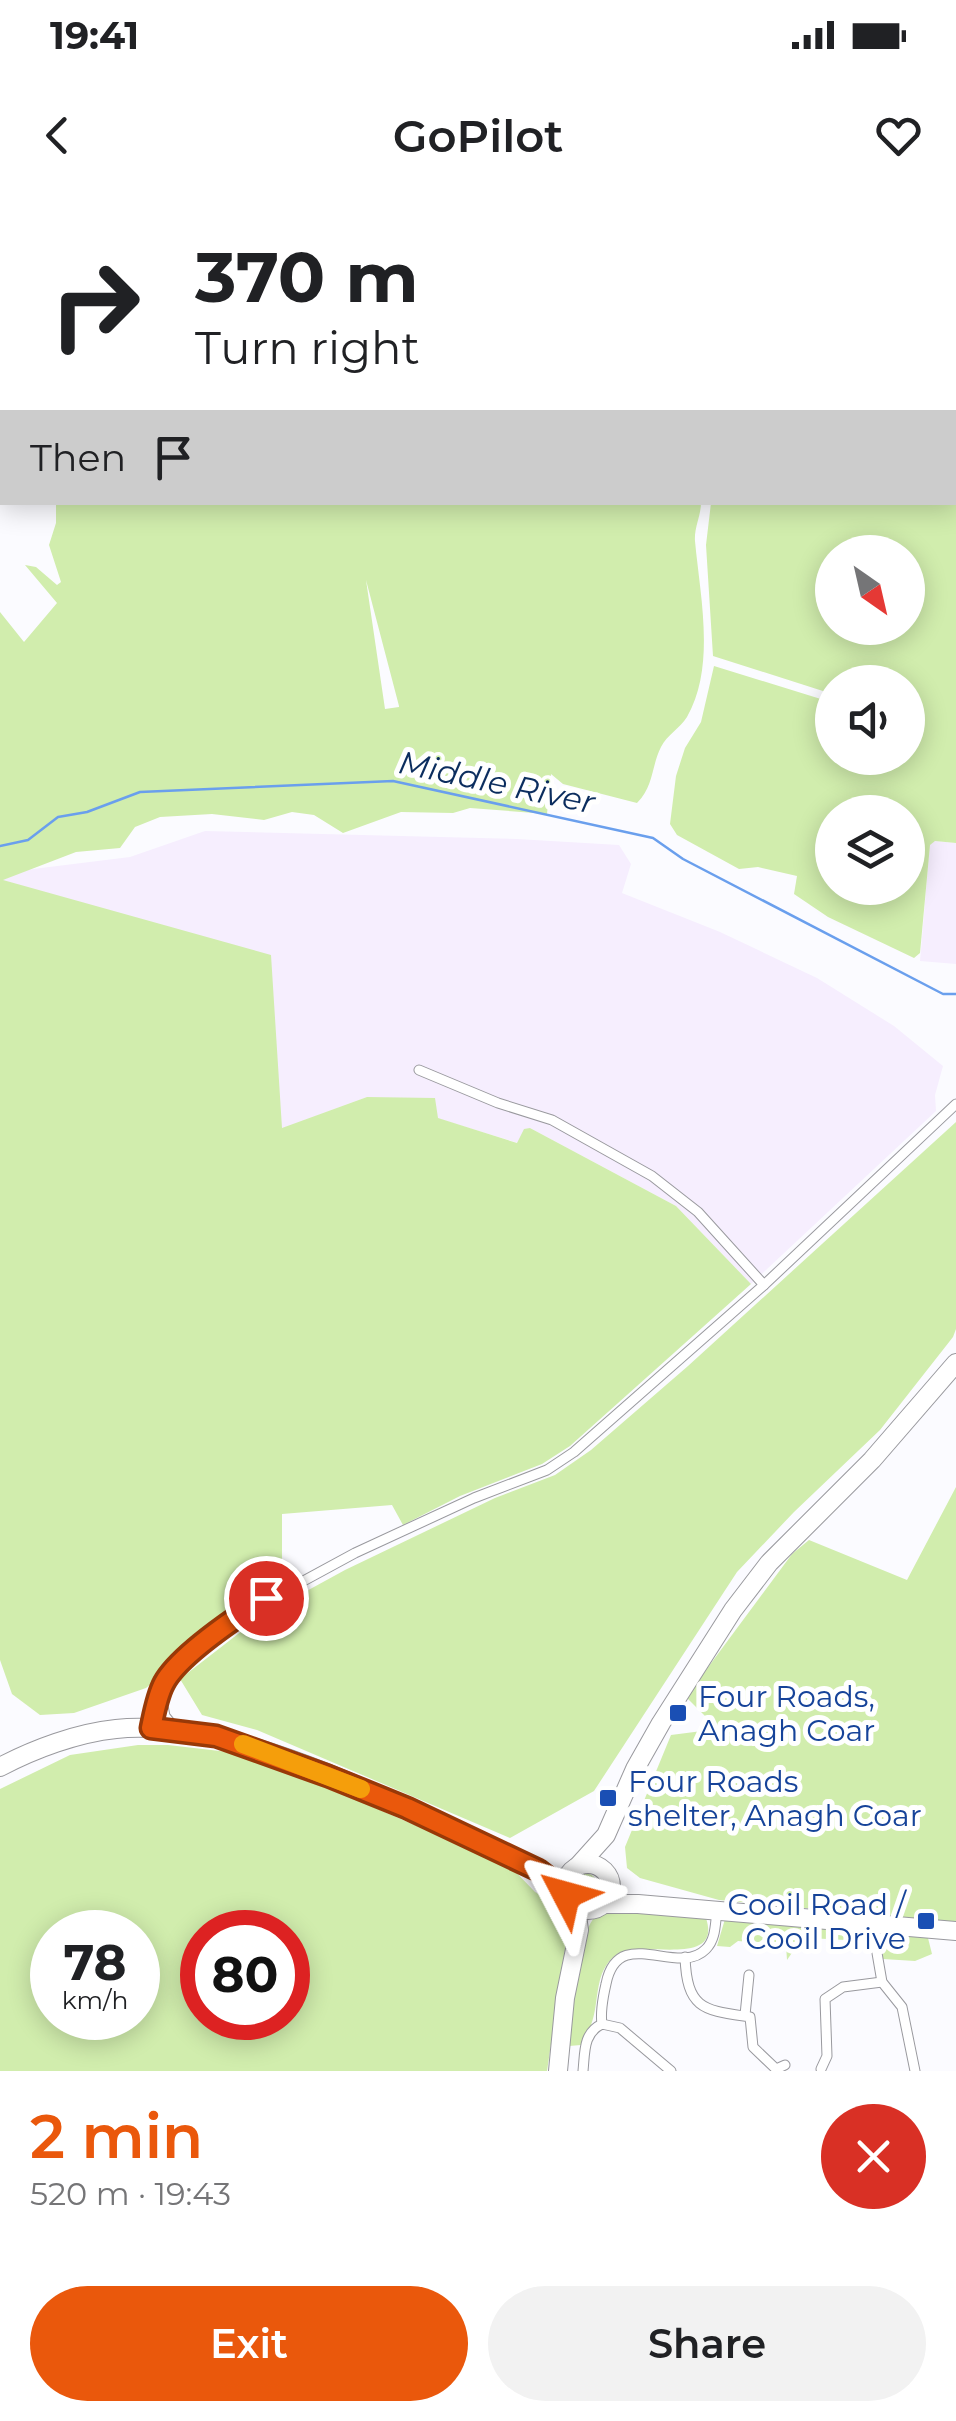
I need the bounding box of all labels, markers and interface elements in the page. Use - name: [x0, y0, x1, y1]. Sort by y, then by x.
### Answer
- text: 19:41: [50, 12, 139, 59]
- icon: back: [30, 108, 85, 163]
- text: GoPilot: [393, 108, 563, 163]
- icon: heart: [871, 108, 926, 163]
- text: 370 m: [195, 234, 419, 320]
- icon: right: [30, 240, 160, 370]
- text: Turn right: [195, 320, 420, 375]
- icon: arrive: [146, 430, 201, 485]
- text: Then: [30, 434, 126, 481]
- north arrow: [815, 535, 925, 645]
- map controls: [815, 535, 925, 905]
- button: sound: [815, 665, 925, 775]
- water label: Middle River: [395, 742, 600, 822]
- button: layers: [815, 795, 925, 905]
- pin: [224, 1556, 309, 1641]
- icon: arrive: [239, 1571, 294, 1626]
- place label: Four Roads, Anagh Coar: [698, 1678, 875, 1749]
- marker: Four Roads, Anagh Coar: [667, 1702, 689, 1724]
- place label: Four Roads shelter, Anagh Coar: [628, 1763, 922, 1834]
- marker: Four Roads shelter, Anagh Coar: [597, 1787, 619, 1809]
- position arrow: [514, 1843, 618, 1947]
- place label: Cooil Road / Cooil Drive: [727, 1886, 908, 1957]
- speed limit sign: 80: [180, 1910, 310, 2040]
- marker: Cooil Road / Cooil Drive: [915, 1910, 937, 1932]
- text: 78: [63, 1932, 127, 1993]
- text: km/h: [62, 1985, 128, 2015]
- text: 2 min: [30, 2100, 203, 2173]
- button: close: [821, 2104, 926, 2209]
- text: 520 m · 19:43: [30, 2174, 231, 2213]
- button: Exit: [30, 2286, 468, 2401]
- button: Share: [488, 2286, 926, 2401]

